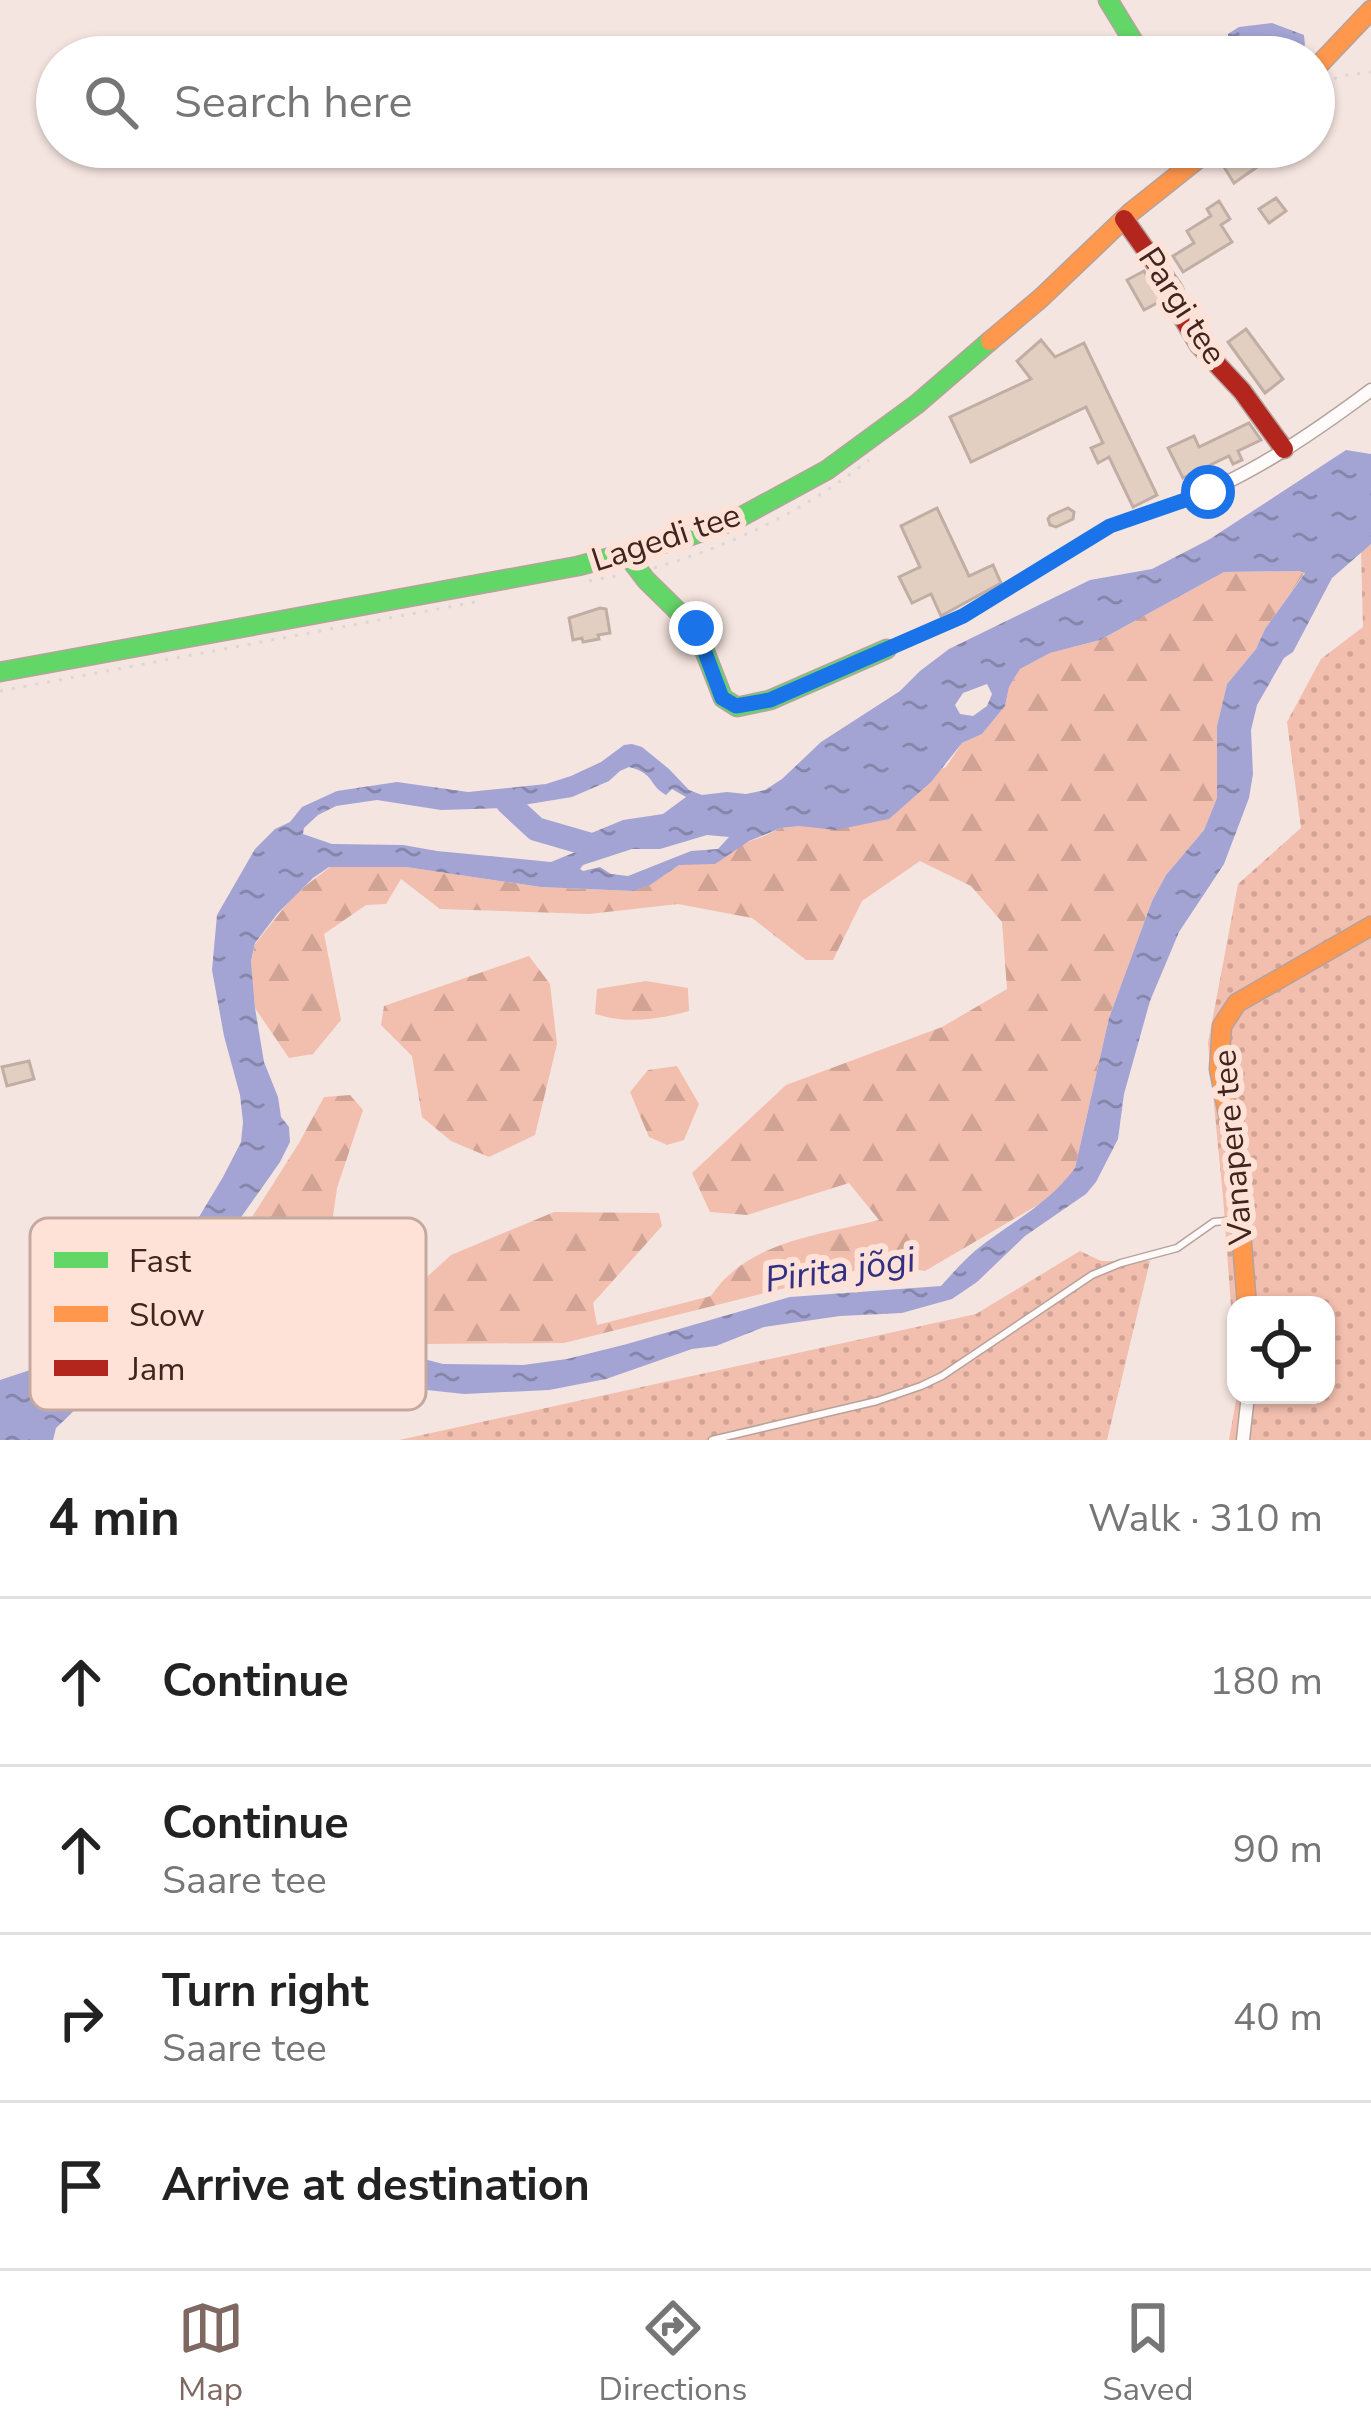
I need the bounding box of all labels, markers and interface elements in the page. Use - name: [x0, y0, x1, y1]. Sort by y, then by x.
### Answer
- search box: [36, 36, 1335, 168]
- icon: search: [78, 69, 144, 135]
- text: Search here: [174, 72, 413, 133]
- street label: Pargi tee: [1127, 239, 1237, 373]
- route start: [1181, 465, 1235, 519]
- street label: Lagedi tee: [586, 493, 746, 583]
- route end: [669, 601, 723, 655]
- street label: Vanapere tee: [1202, 1048, 1264, 1247]
- legend: [30, 1218, 426, 1410]
- water label: Pirita jõgi: [762, 1235, 919, 1305]
- text: Fast: [129, 1239, 192, 1284]
- text: Slow: [129, 1293, 205, 1338]
- map controls: [1227, 1296, 1335, 1404]
- button: locate: [1227, 1296, 1335, 1404]
- text: Jam: [128, 1347, 185, 1392]
- text: 4 min: [48, 1483, 180, 1553]
- text: Walk · 310 m: [1088, 1492, 1323, 1545]
- icon: ahead: [48, 1649, 114, 1715]
- text: Continue: [162, 1651, 349, 1712]
- text: 180 m: [1209, 1655, 1323, 1708]
- text: Continue: [162, 1793, 349, 1854]
- icon: ahead: [48, 1817, 114, 1883]
- text: 90 m: [1233, 1823, 1323, 1876]
- text: Saare tee: [162, 1854, 327, 1907]
- text: Turn right: [162, 1961, 369, 2022]
- icon: right: [48, 1985, 114, 2051]
- text: 40 m: [1233, 1991, 1323, 2044]
- text: Saare tee: [162, 2022, 327, 2075]
- icon: arrive: [48, 2153, 114, 2219]
- text: Arrive at destination: [162, 2155, 590, 2216]
- tab: Map: [178, 2295, 244, 2412]
- tab: Directions: [599, 2295, 747, 2412]
- tab: Saved: [1102, 2295, 1193, 2412]

